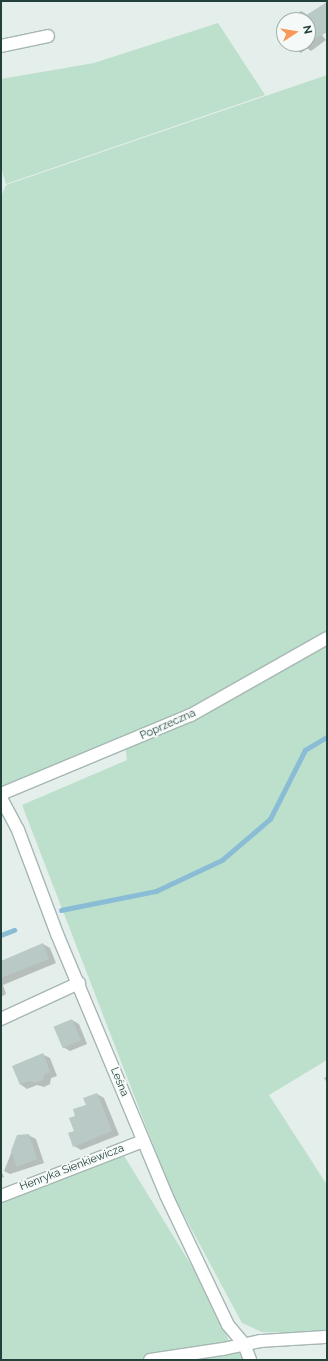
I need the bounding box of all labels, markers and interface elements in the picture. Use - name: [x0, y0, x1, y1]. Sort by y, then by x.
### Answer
- north arrow: [276, 12, 316, 52]
- text: N: [300, 24, 314, 35]
- street label: Poprzeczna: [138, 707, 198, 743]
- street label: Leśna: [107, 1065, 131, 1099]
- street label: Henryka Sienkiewicza: [18, 1142, 126, 1194]

